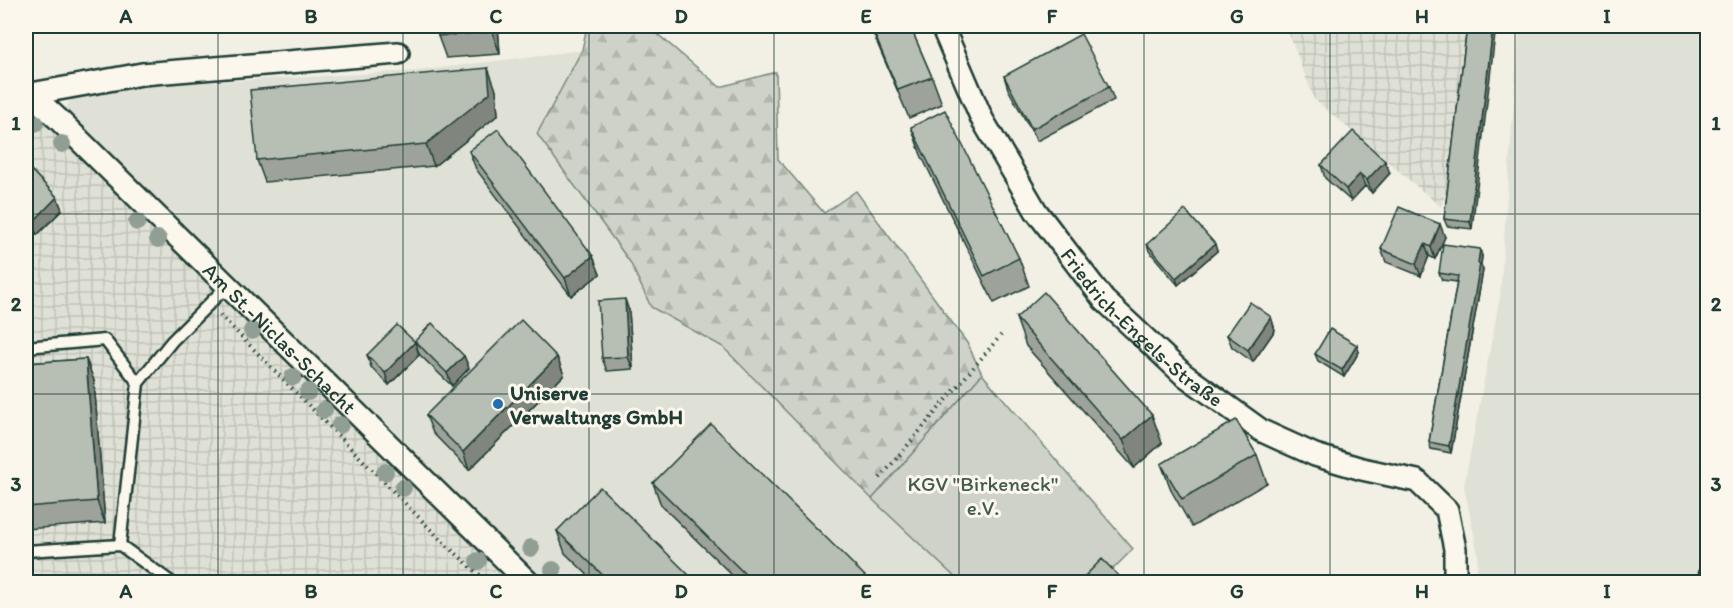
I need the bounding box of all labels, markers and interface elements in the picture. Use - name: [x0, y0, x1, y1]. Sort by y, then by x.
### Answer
- text: A: [119, 4, 133, 28]
- text: B: [305, 4, 318, 28]
- text: C: [490, 4, 503, 28]
- text: D: [674, 4, 688, 28]
- text: E: [860, 4, 872, 28]
- text: F: [1047, 4, 1058, 28]
- text: G: [1230, 4, 1244, 28]
- text: H: [1415, 4, 1429, 28]
- text: I: [1603, 4, 1611, 28]
- text: 1: [11, 111, 21, 135]
- text: 1: [1711, 111, 1721, 135]
- street label: Friedrich-Engels-Straße: [1056, 242, 1228, 412]
- street label: Am St.-Niclas-Schacht: [198, 257, 362, 419]
- text: 2: [11, 292, 22, 316]
- text: 2: [1711, 292, 1722, 316]
- place label: Uniserve Verwaltungs GmbH: [510, 380, 683, 430]
- marker: Uniserve Verwaltungs GmbH: [491, 397, 505, 411]
- park label: KGV "Birkeneck" e.V.: [908, 471, 1058, 520]
- text: 3: [11, 472, 22, 496]
- text: 3: [1711, 472, 1722, 496]
- text: A: [119, 579, 133, 603]
- text: B: [305, 579, 318, 603]
- text: C: [490, 579, 503, 603]
- text: D: [674, 579, 688, 603]
- text: E: [860, 579, 872, 603]
- text: F: [1047, 579, 1058, 603]
- text: G: [1230, 579, 1244, 603]
- text: H: [1415, 579, 1429, 603]
- text: I: [1603, 579, 1611, 603]

